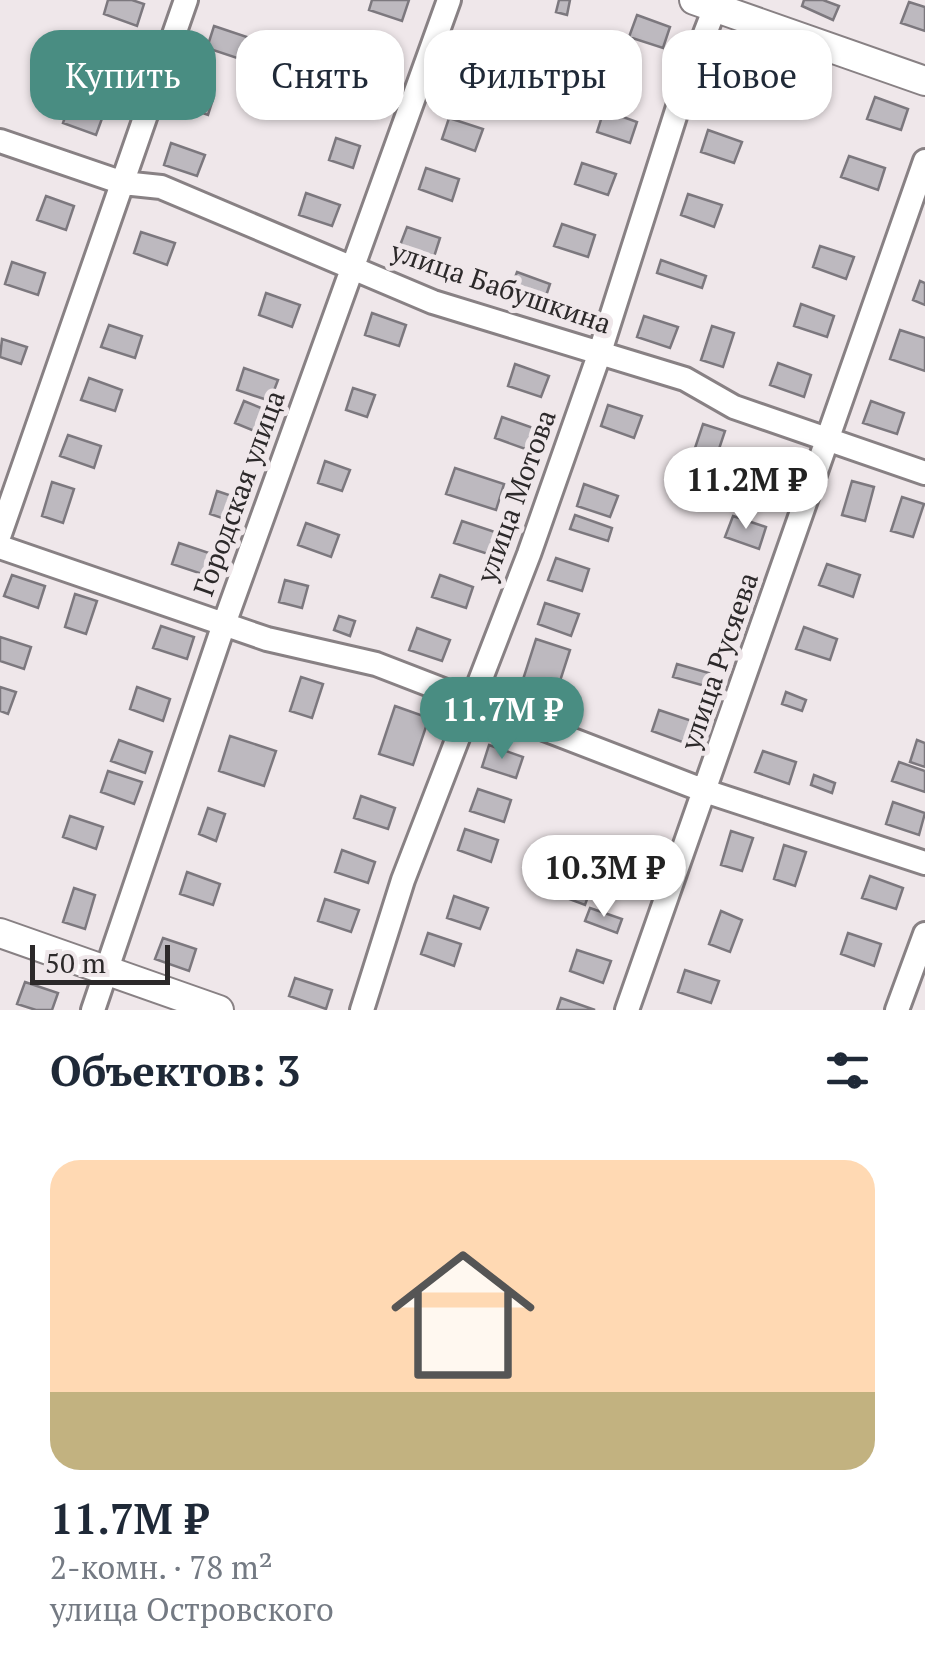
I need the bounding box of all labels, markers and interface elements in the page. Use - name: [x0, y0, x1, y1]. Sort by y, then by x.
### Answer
- chip: Купить: [30, 30, 216, 120]
- chip: Снять: [236, 30, 404, 120]
- chip: Фильтры: [424, 30, 642, 120]
- chip: Новое: [662, 30, 832, 120]
- street label: улица Бабушкина: [385, 231, 616, 342]
- street label: Городская улица: [184, 385, 293, 601]
- street label: улица Мотова: [467, 404, 564, 588]
- pin: 11.2M ₽: [654, 447, 838, 532]
- text: 11.2M ₽: [686, 458, 806, 500]
- street label: улица Русяева: [671, 567, 766, 755]
- pin: 11.7M ₽: [410, 677, 594, 762]
- text: 11.7M ₽: [442, 688, 562, 730]
- pin: 10.3M ₽: [512, 835, 696, 920]
- text: 10.3M ₽: [544, 846, 664, 888]
- scale bar: [30, 940, 170, 984]
- text: 50 m: [45, 944, 106, 981]
- text: Объектов: 3: [50, 1042, 301, 1098]
- icon: filters: [820, 1043, 875, 1098]
- icon: home: [373, 1225, 553, 1405]
- text: 11.7M ₽: [50, 1490, 208, 1546]
- text: 2-комн. · 78 m²: [50, 1546, 273, 1588]
- text: улица Островского: [50, 1588, 334, 1630]

